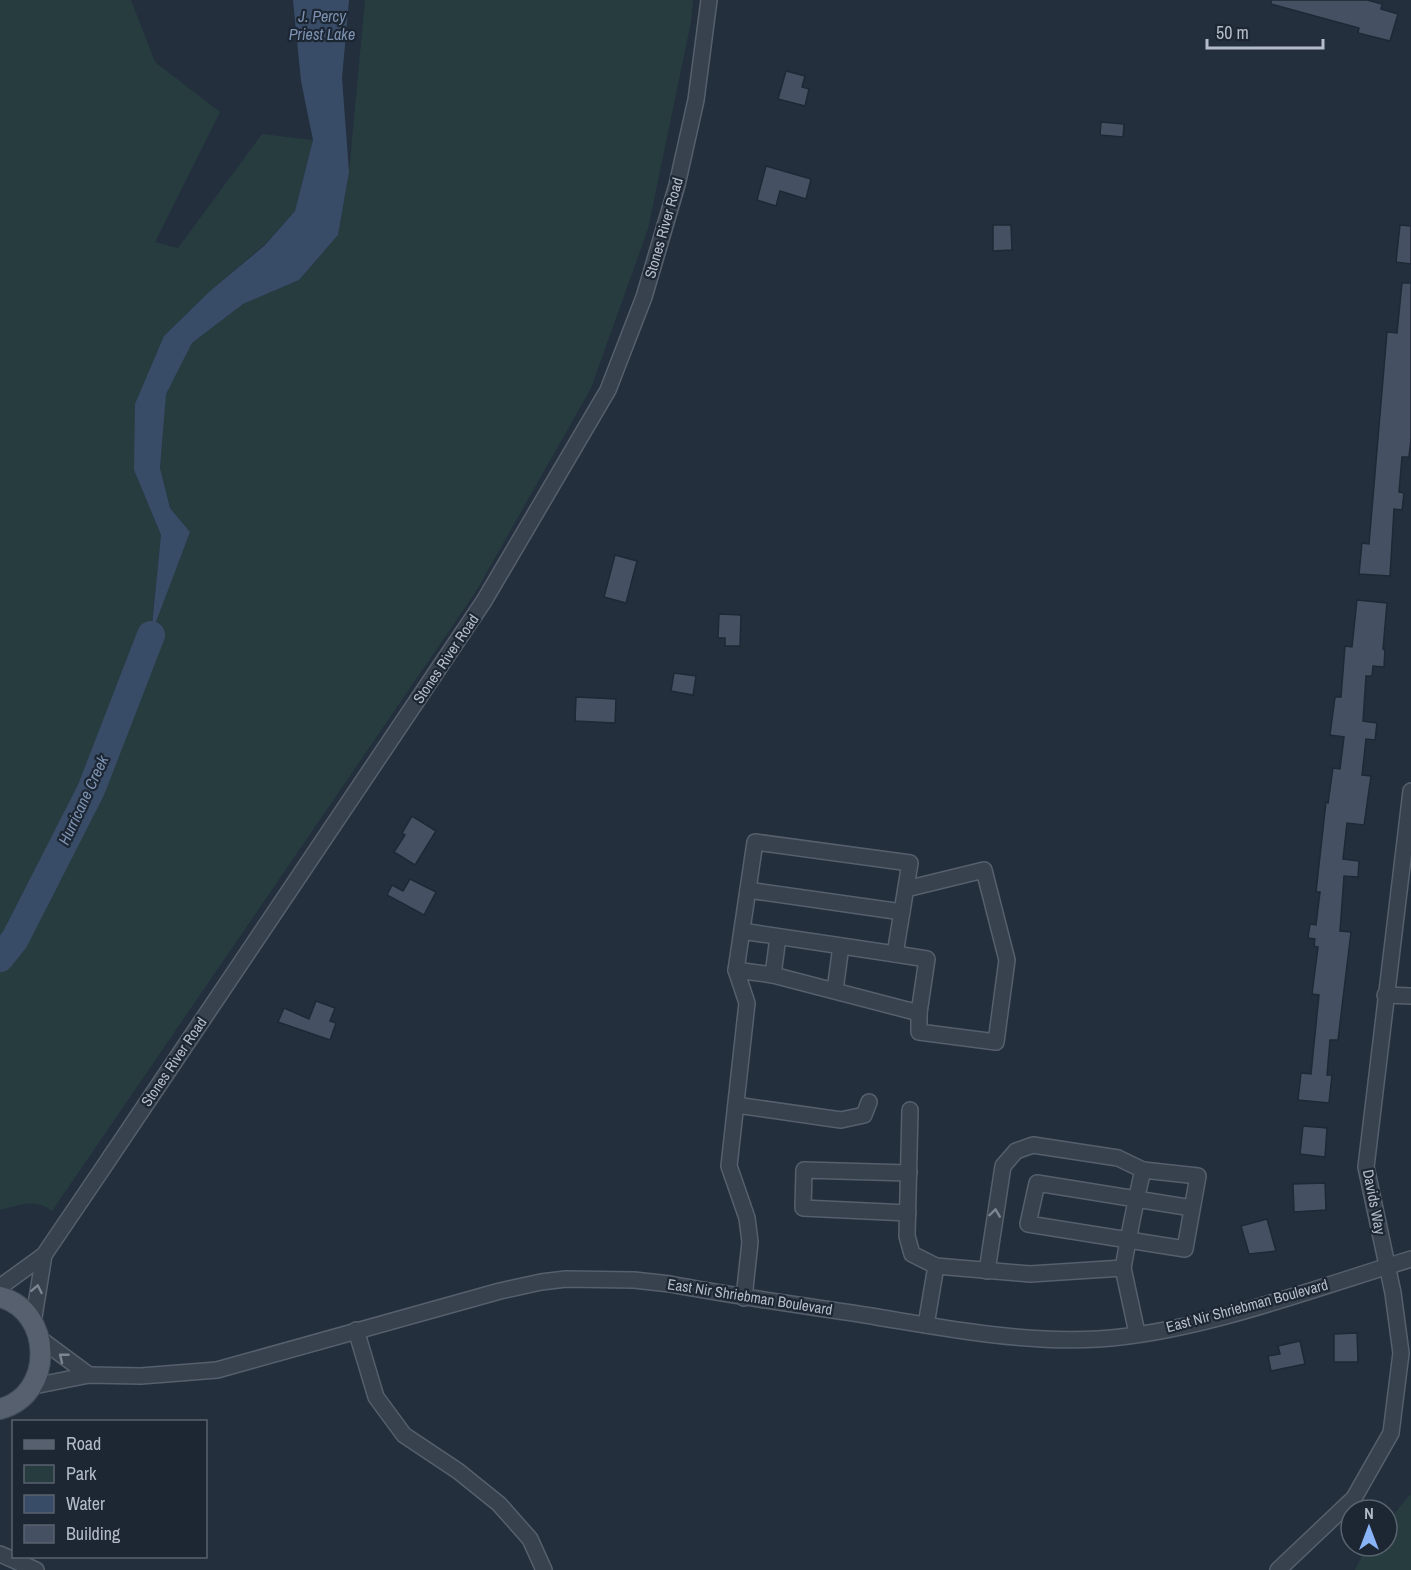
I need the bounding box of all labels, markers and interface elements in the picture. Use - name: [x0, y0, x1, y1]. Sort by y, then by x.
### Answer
- water label: J. Percy Priest Lake: [289, 5, 355, 45]
- scale bar: [1207, 12, 1322, 50]
- text: 50 m: [1216, 20, 1249, 45]
- street label: Stones River Road: [639, 175, 688, 281]
- street label: Stones River Road: [408, 610, 483, 708]
- water label: Hurricane Creek: [53, 751, 113, 848]
- street label: Stones River Road: [136, 1013, 211, 1111]
- street label: Davids Way: [1358, 1168, 1391, 1237]
- one-way arrow: [989, 1208, 1001, 1217]
- street label: East Nir Shriebman Boulevard: [666, 1273, 834, 1320]
- street label: East Nir Shriebman Boulevard: [1164, 1274, 1330, 1337]
- one-way arrow: [30, 1284, 43, 1294]
- one-way arrow: [59, 1354, 70, 1365]
- legend: [12, 1420, 207, 1558]
- text: Road: [66, 1431, 101, 1456]
- text: Park: [66, 1461, 97, 1486]
- text: Water: [66, 1491, 105, 1516]
- north arrow: [1339, 1498, 1399, 1558]
- text: N: [1364, 1502, 1374, 1524]
- text: Building: [66, 1521, 121, 1546]

